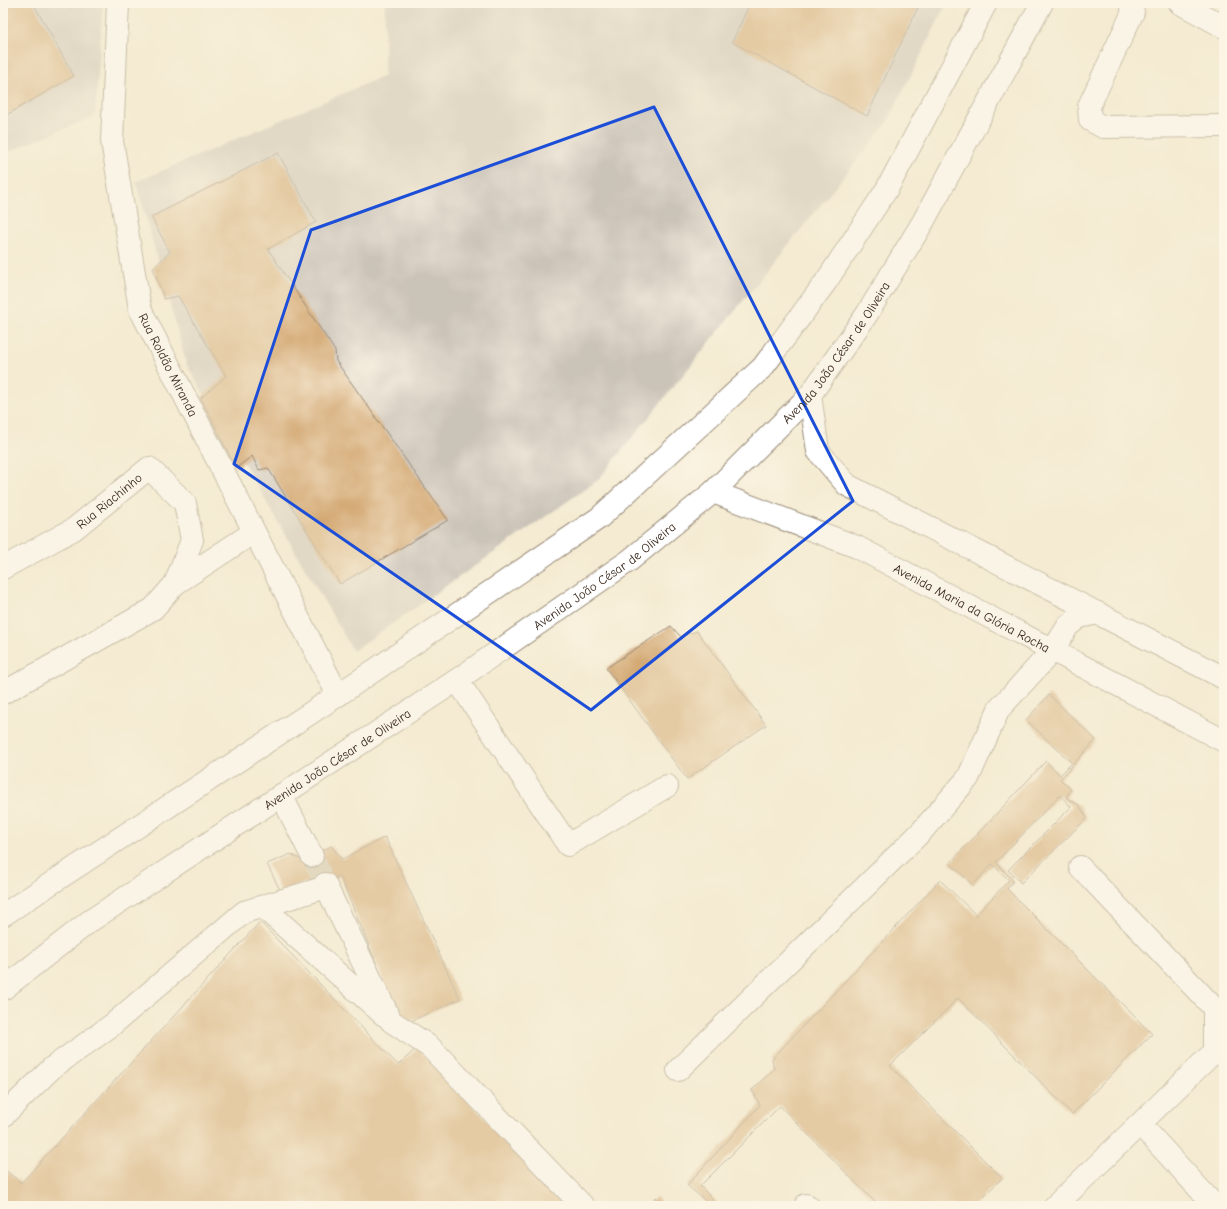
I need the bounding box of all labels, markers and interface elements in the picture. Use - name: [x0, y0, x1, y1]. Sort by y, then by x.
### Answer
- street label: Avenida João César de Oliveira: [779, 279, 893, 427]
- street label: Rua Roldão Miranda: [135, 311, 201, 419]
- street label: Rua Riachinho: [73, 470, 145, 532]
- street label: Avenida João César de Oliveira: [530, 519, 679, 633]
- street label: Avenida Maria da Glória Rocha: [891, 561, 1052, 656]
- street label: Avenida João César de Oliveira: [261, 706, 414, 813]

